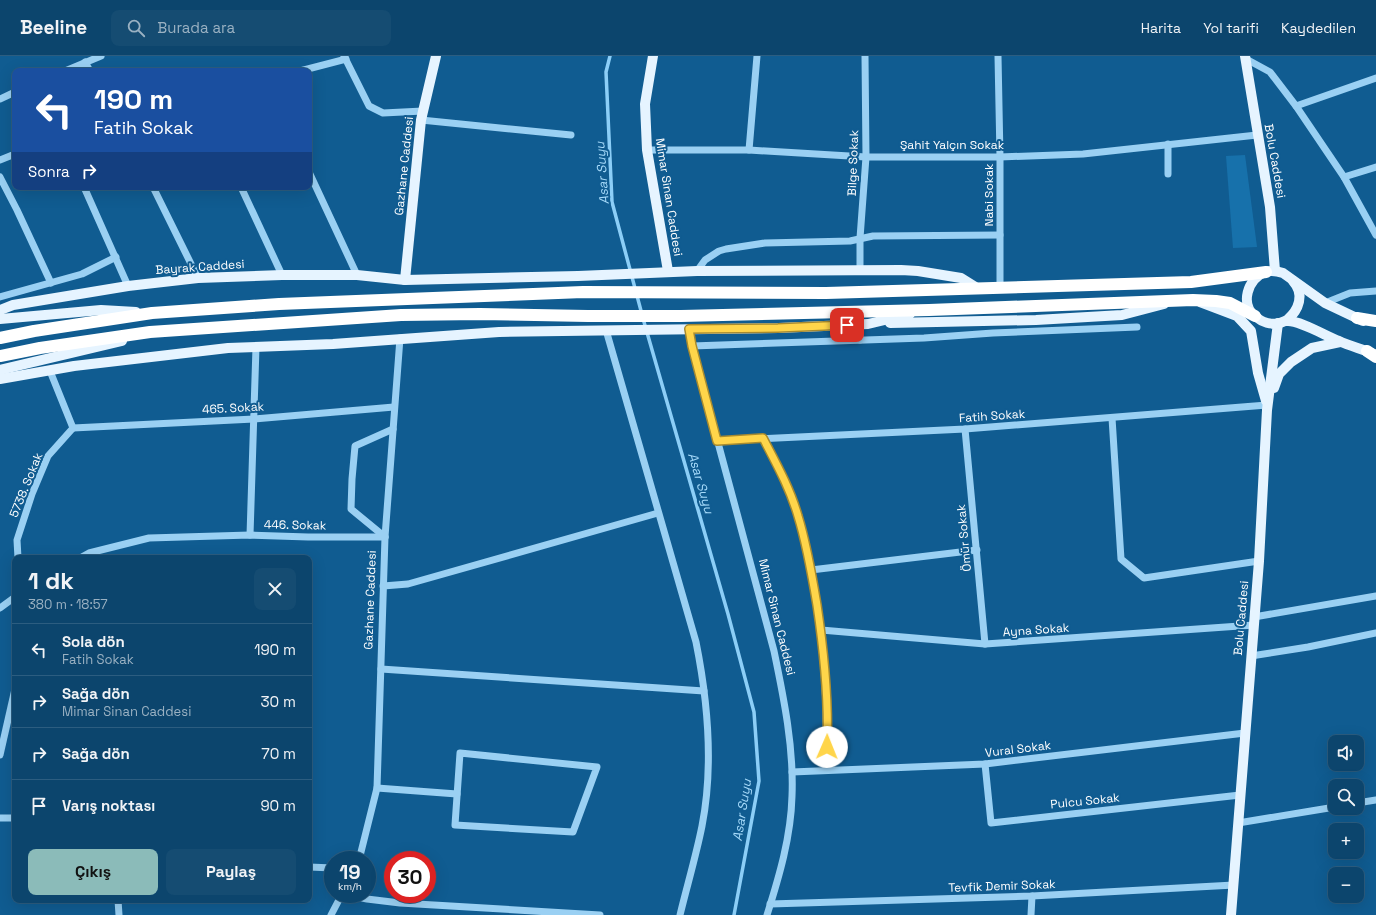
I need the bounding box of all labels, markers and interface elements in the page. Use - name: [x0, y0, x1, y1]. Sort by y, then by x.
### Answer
- search box: [111, 10, 391, 46]
- text: Beeline: [20, 15, 87, 40]
- icon: search: [125, 17, 147, 39]
- text: Burada ara: [157, 18, 235, 37]
- text: Harita: [1141, 19, 1181, 37]
- text: Yol tarifi: [1203, 19, 1259, 37]
- text: Kaydedilen: [1281, 19, 1356, 37]
- text: 190 m: [94, 81, 173, 117]
- icon: left: [28, 84, 80, 136]
- text: Fatih Sokak: [94, 116, 193, 139]
- street label: Gazhane Caddesi: [391, 116, 417, 216]
- street label: Bolu Caddesi: [1261, 123, 1289, 199]
- street label: Bilge Sokak: [844, 129, 862, 196]
- street label: Mimar Sinan Caddesi: [652, 137, 686, 257]
- street label: Şahit Yalçın Sokak: [900, 137, 1005, 153]
- water label: Asar Suyu: [591, 140, 613, 205]
- icon: right: [78, 160, 100, 182]
- text: Sonra: [28, 162, 70, 181]
- street label: Nabi Sokak: [981, 163, 997, 227]
- street label: Bayrak Caddesi: [155, 256, 245, 278]
- pin: [830, 308, 864, 342]
- icon: arrive: [836, 314, 858, 336]
- street label: 465. Sokak: [202, 398, 265, 418]
- street label: Fatih Sokak: [958, 406, 1026, 426]
- street label: 5738. Sokak: [6, 450, 46, 520]
- water label: Asar Suyu: [684, 451, 718, 516]
- street label: Ömür Sokak: [953, 503, 975, 572]
- street label: 446. Sokak: [264, 516, 327, 534]
- street label: Gazhane Caddesi: [360, 550, 380, 650]
- street label: Mimar Sinan Caddesi: [755, 557, 799, 677]
- text: 1 dk: [28, 565, 74, 596]
- button: close: [254, 568, 296, 610]
- street label: Bolu Caddesi: [1230, 580, 1252, 656]
- text: 380 m · 18:57: [28, 596, 108, 613]
- street label: Ayna Sokak: [1002, 620, 1070, 640]
- text: Sola dön: [62, 632, 125, 651]
- icon: left: [28, 639, 50, 661]
- text: 190 m: [254, 640, 296, 659]
- text: Fatih Sokak: [62, 651, 134, 668]
- text: Sağa dön: [62, 684, 130, 703]
- icon: right: [28, 691, 50, 713]
- text: 30 m: [261, 692, 296, 711]
- text: Mimar Sinan Caddesi: [62, 703, 191, 720]
- position arrow: [806, 726, 848, 768]
- map controls: [1328, 735, 1364, 903]
- button: sound: [1328, 735, 1364, 771]
- street label: Vural Sokak: [984, 737, 1052, 761]
- icon: right: [28, 743, 50, 765]
- text: Sağa dön: [62, 744, 130, 763]
- text: 70 m: [261, 744, 296, 763]
- water label: Asar Suyu: [729, 777, 755, 842]
- button: search: [1328, 779, 1364, 815]
- street label: Pulcu Sokak: [1050, 789, 1121, 813]
- icon: arrive: [28, 795, 50, 817]
- text: Varış noktası: [62, 796, 155, 815]
- text: 90 m: [260, 796, 296, 815]
- button: +: [1328, 823, 1364, 859]
- button: Çıkış: [28, 849, 158, 895]
- button: Paylaş: [166, 849, 296, 895]
- speed limit sign: 30: [384, 851, 436, 903]
- text: 19: [339, 859, 361, 885]
- button: −: [1328, 867, 1364, 903]
- street label: Tevfik Demir Sokak: [948, 876, 1056, 896]
- text: km/h: [338, 880, 362, 893]

